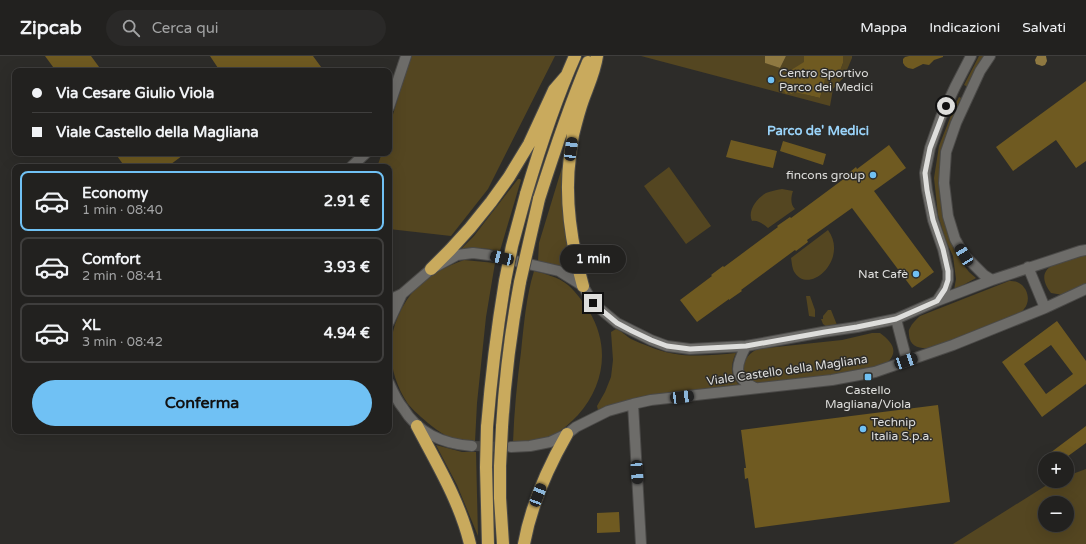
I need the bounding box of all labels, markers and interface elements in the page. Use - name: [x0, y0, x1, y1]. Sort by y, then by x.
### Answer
- search box: [106, 10, 386, 46]
- text: Zipcab: [20, 17, 82, 39]
- icon: search: [120, 17, 142, 39]
- text: Cerca qui: [152, 19, 219, 37]
- text: Mappa: [860, 19, 907, 36]
- text: Indicazioni: [929, 19, 1000, 36]
- text: Salvati: [1022, 19, 1066, 36]
- place label: Centro Sportivo Parco dei Medici: [779, 66, 873, 94]
- marker: Centro Sportivo Parco dei Medici: [766, 75, 776, 85]
- text: Via Cesare Giulio Viola: [56, 84, 215, 102]
- route start: [937, 97, 955, 115]
- text: Viale Castello della Magliana: [56, 123, 259, 141]
- district label: Parco de' Medici: [767, 123, 869, 139]
- car: [563, 136, 579, 162]
- place label: fincons group: [786, 168, 865, 182]
- marker: fincons group: [868, 170, 878, 180]
- icon: car: [34, 183, 70, 219]
- text: Economy: [82, 184, 148, 202]
- text: 2.91 €: [324, 192, 370, 210]
- text: 1 min · 08:40: [82, 202, 163, 218]
- car: [953, 242, 975, 268]
- callout: 1 min: [560, 245, 626, 273]
- icon: car: [34, 249, 70, 285]
- car: [489, 249, 515, 267]
- text: Comfort: [82, 250, 141, 268]
- text: 1 min: [576, 251, 610, 267]
- text: 3.93 €: [324, 258, 370, 276]
- place label: Nat Cafè: [858, 267, 908, 281]
- text: 2 min · 08:41: [82, 268, 163, 284]
- marker: Nat Cafè: [911, 269, 921, 279]
- route end: [584, 294, 602, 312]
- icon: car: [34, 315, 70, 351]
- text: XL: [82, 316, 101, 334]
- text: 4.94 €: [324, 324, 370, 342]
- text: 3 min · 08:42: [82, 334, 163, 350]
- car: [893, 351, 919, 371]
- street label: Viale Castello della Magliana: [706, 352, 868, 388]
- marker: Castello Magliana/Viola: [863, 372, 873, 382]
- button: Conferma: [32, 380, 372, 426]
- place label: Castello Magliana/Viola: [825, 383, 911, 411]
- car: [669, 390, 695, 404]
- place label: Technip Italia S.p.a.: [871, 415, 932, 443]
- marker: Technip Italia S.p.a.: [858, 424, 868, 434]
- map controls: [1038, 452, 1074, 532]
- button: +: [1038, 452, 1074, 488]
- car: [630, 460, 644, 484]
- car: [528, 482, 548, 508]
- button: −: [1038, 496, 1074, 532]

